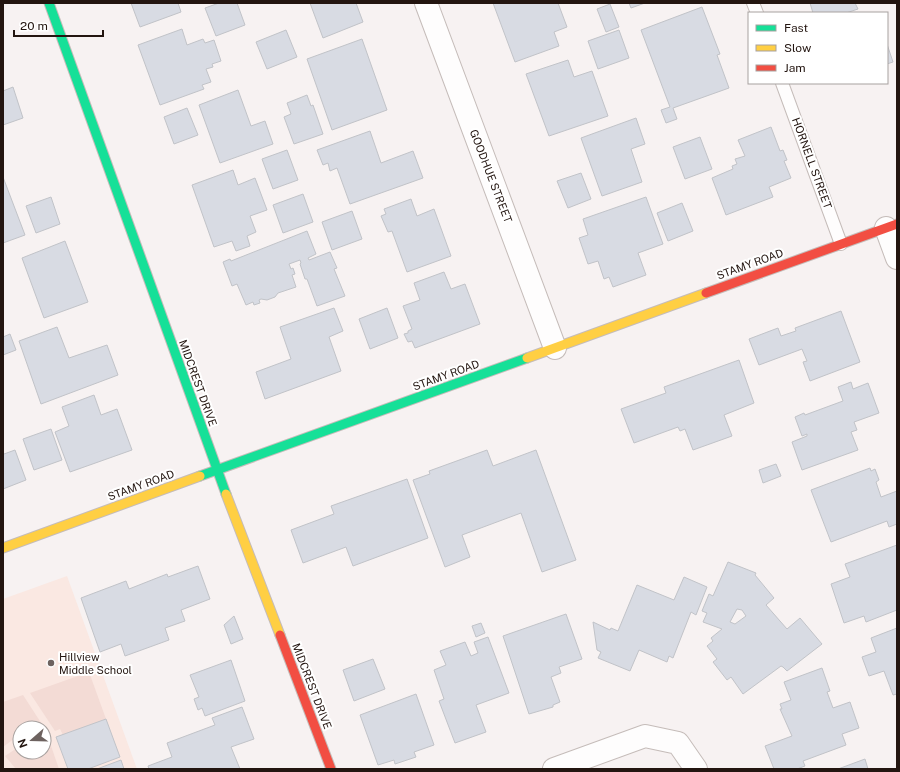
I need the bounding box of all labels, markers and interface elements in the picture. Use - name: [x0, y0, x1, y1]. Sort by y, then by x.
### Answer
- scale bar: [14, 12, 103, 38]
- legend: [748, 12, 888, 84]
- text: 20 m: [20, 19, 48, 33]
- text: Fast: [784, 21, 809, 35]
- text: Slow: [784, 41, 812, 55]
- text: Jam: [784, 61, 806, 75]
- street label: HORNELL STREET: [790, 116, 834, 211]
- street label: GOODHUE STREET: [468, 128, 515, 225]
- street label: STAMY ROAD: [715, 246, 785, 282]
- street label: MIDCREST DRIVE: [177, 338, 219, 428]
- street label: STAMY ROAD: [411, 357, 481, 393]
- street label: STAMY ROAD: [106, 467, 176, 503]
- street label: MIDCREST DRIVE: [290, 641, 334, 731]
- place label: Hillview Middle School: [59, 651, 132, 676]
- marker: Hillview Middle School: [46, 658, 56, 668]
- north arrow: [12, 720, 52, 760]
- text: N: [15, 737, 30, 750]

